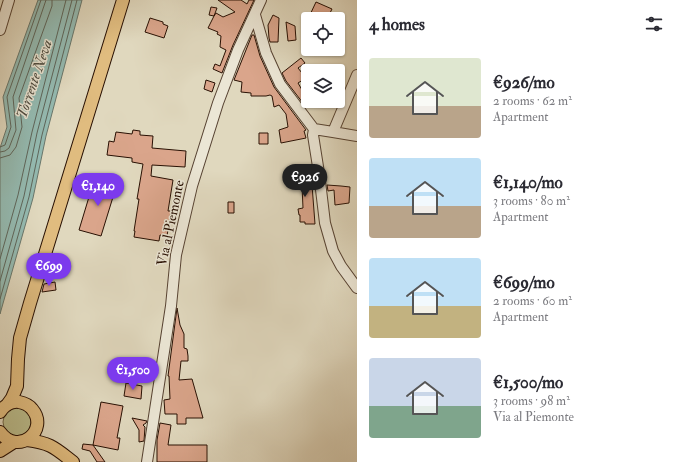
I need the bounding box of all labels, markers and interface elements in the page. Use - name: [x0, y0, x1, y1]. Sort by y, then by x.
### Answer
- map controls: [301, 12, 345, 108]
- button: locate: [301, 12, 345, 56]
- icon: filters: [643, 13, 665, 35]
- text: 4 homes: [369, 14, 425, 35]
- water label: Torrente Neva: [12, 37, 57, 121]
- button: layers: [301, 64, 345, 108]
- text: €926/mo: [493, 72, 555, 93]
- icon: home: [401, 74, 449, 122]
- text: 2 rooms · 62 m²: [493, 93, 572, 109]
- text: Apartment: [493, 109, 549, 125]
- pin: €926: [281, 164, 329, 198]
- text: €926: [291, 169, 319, 185]
- text: €1,140/mo: [493, 172, 563, 193]
- pin: €1,140: [65, 173, 131, 207]
- icon: home: [401, 174, 449, 222]
- text: €1,140: [81, 178, 115, 194]
- street label: Via al Piemonte: [153, 179, 188, 268]
- text: 3 rooms · 80 m²: [493, 193, 570, 209]
- text: Apartment: [493, 209, 549, 225]
- pin: €699: [25, 253, 73, 287]
- text: €699: [35, 258, 63, 274]
- text: €699/mo: [493, 272, 555, 293]
- icon: home: [401, 274, 449, 322]
- text: 2 rooms · 60 m²: [493, 293, 572, 309]
- text: Apartment: [493, 309, 549, 325]
- pin: €1,500: [100, 357, 166, 391]
- text: €1,500: [116, 362, 150, 378]
- text: €1,500/mo: [493, 372, 563, 393]
- icon: home: [401, 374, 449, 422]
- text: 3 rooms · 98 m²: [493, 393, 570, 409]
- text: Via al Piemonte: [493, 409, 574, 425]

